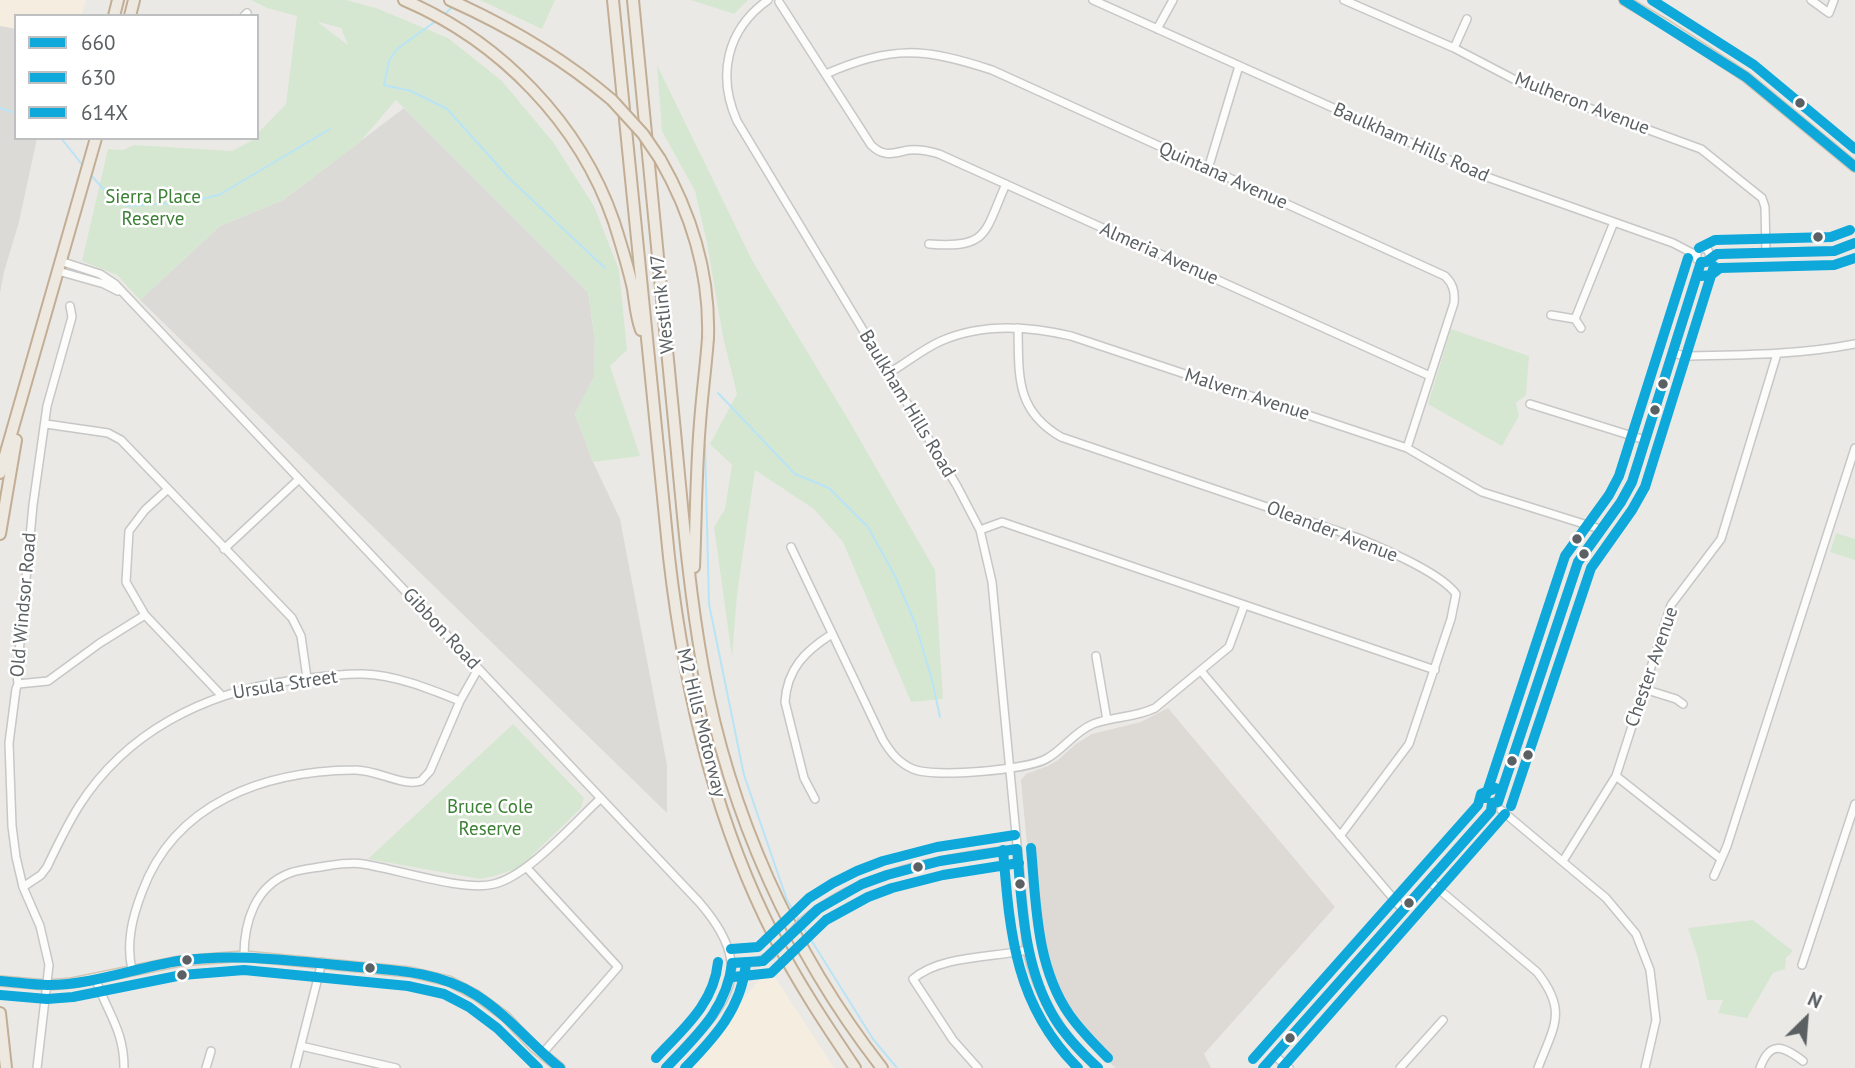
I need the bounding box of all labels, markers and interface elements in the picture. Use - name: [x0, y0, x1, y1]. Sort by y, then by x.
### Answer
- legend: [14, 14, 259, 140]
- text: 660: [81, 29, 115, 56]
- text: 630: [81, 64, 115, 91]
- street label: Mulheron Avenue: [1511, 68, 1653, 140]
- unlabelled marker: [1793, 96, 1807, 110]
- street label: Baulkham Hills Road: [1330, 98, 1492, 188]
- text: 614X: [81, 99, 128, 126]
- street label: Quintana Avenue: [1155, 137, 1291, 215]
- park label: Sierra Place Reserve: [105, 187, 201, 231]
- street label: Almeria Avenue: [1096, 218, 1222, 290]
- unlabelled marker: [1811, 230, 1825, 244]
- street label: Westlink M7: [646, 253, 680, 355]
- street label: Baulkham Hills Road: [854, 326, 960, 482]
- street label: Malvern Avenue: [1182, 364, 1312, 426]
- unlabelled marker: [1656, 377, 1670, 391]
- unlabelled marker: [1648, 403, 1662, 417]
- street label: Oleander Avenue: [1263, 496, 1401, 568]
- street label: Old Windsor Road: [6, 532, 42, 678]
- unlabelled marker: [1570, 532, 1584, 546]
- unlabelled marker: [1577, 547, 1591, 561]
- street label: Gibbon Road: [398, 584, 484, 674]
- street label: Chester Avenue: [1621, 604, 1683, 730]
- street label: M2 Hills Motorway: [671, 646, 731, 800]
- street label: Ursula Street: [231, 665, 339, 705]
- unlabelled marker: [1521, 748, 1535, 762]
- unlabelled marker: [1505, 754, 1519, 768]
- park label: Bruce Cole Reserve: [447, 797, 533, 841]
- unlabelled marker: [911, 860, 925, 874]
- unlabelled marker: [1013, 877, 1027, 891]
- unlabelled marker: [1402, 896, 1416, 910]
- unlabelled marker: [180, 953, 194, 967]
- unlabelled marker: [363, 961, 377, 975]
- unlabelled marker: [175, 968, 189, 982]
- north arrow: [1771, 984, 1841, 1054]
- text: N: [1804, 986, 1826, 1013]
- unlabelled marker: [1283, 1031, 1297, 1045]

